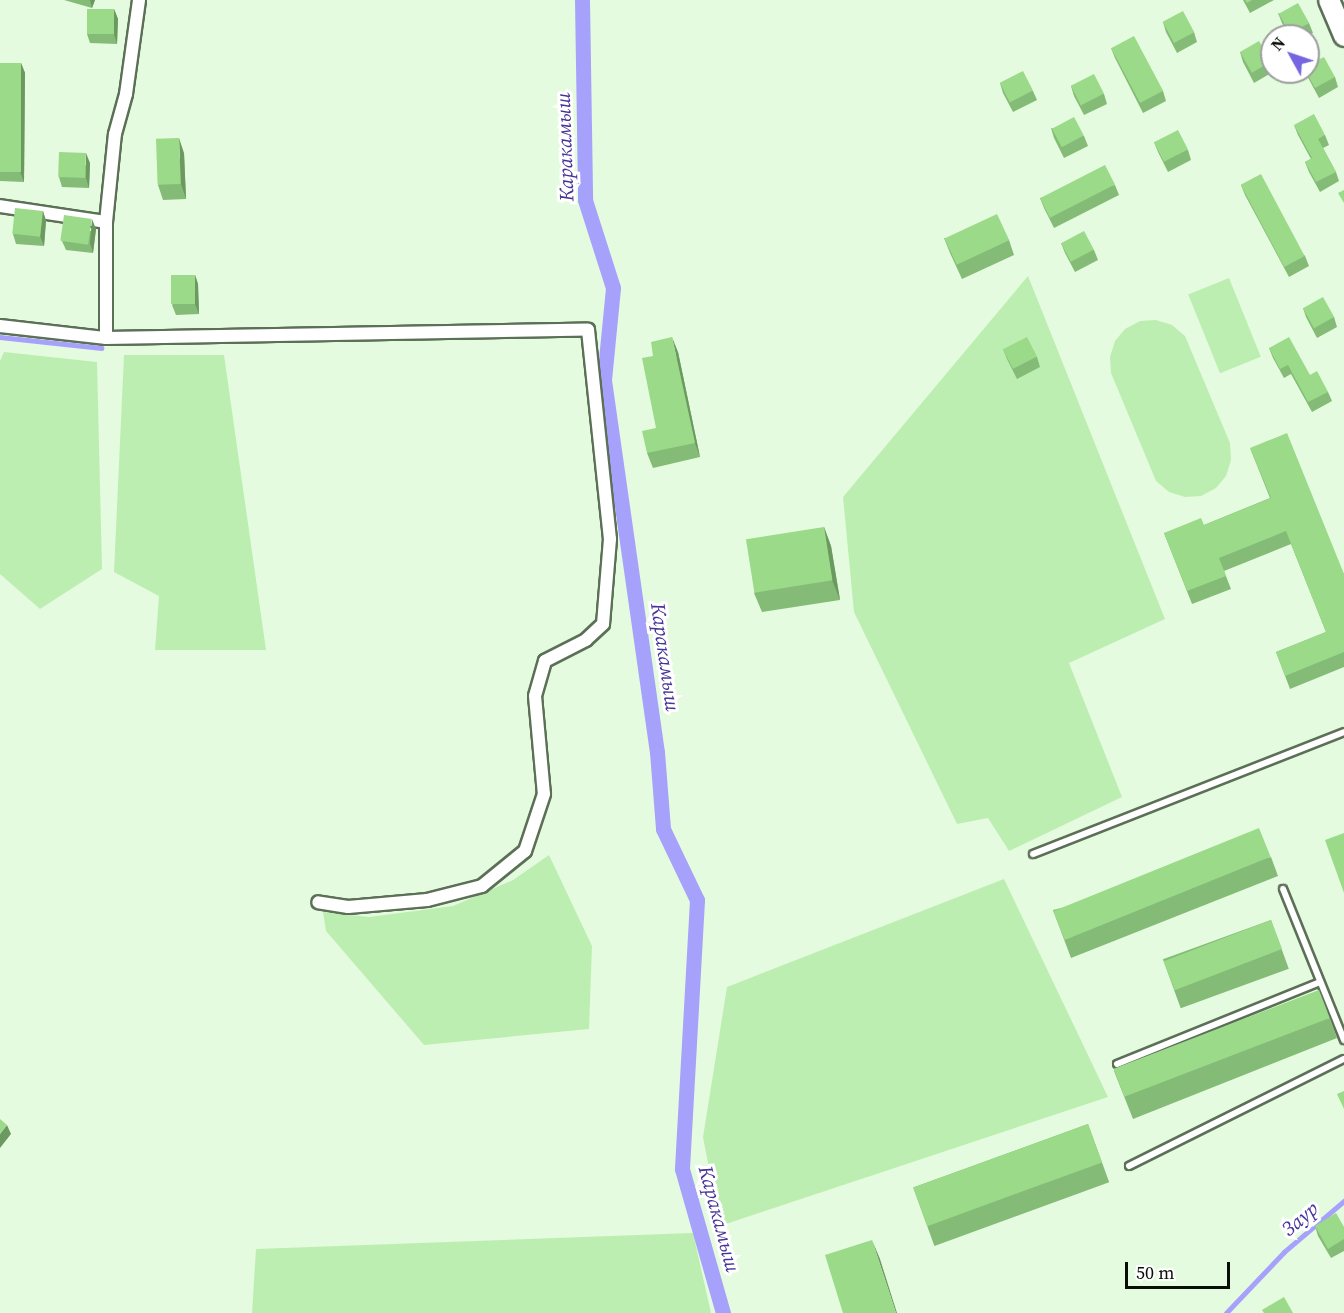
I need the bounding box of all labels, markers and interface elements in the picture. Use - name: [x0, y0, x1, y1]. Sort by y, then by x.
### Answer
- north arrow: [1260, 24, 1320, 84]
- text: N: [1266, 32, 1290, 55]
- water label: Каракамыш: [551, 92, 579, 202]
- water label: Каракамыш: [646, 601, 684, 713]
- water label: Каракамыш: [693, 1163, 745, 1275]
- water label: Заур: [1277, 1197, 1323, 1241]
- scale bar: [1128, 1250, 1233, 1288]
- text: 50 m: [1136, 1260, 1174, 1285]

